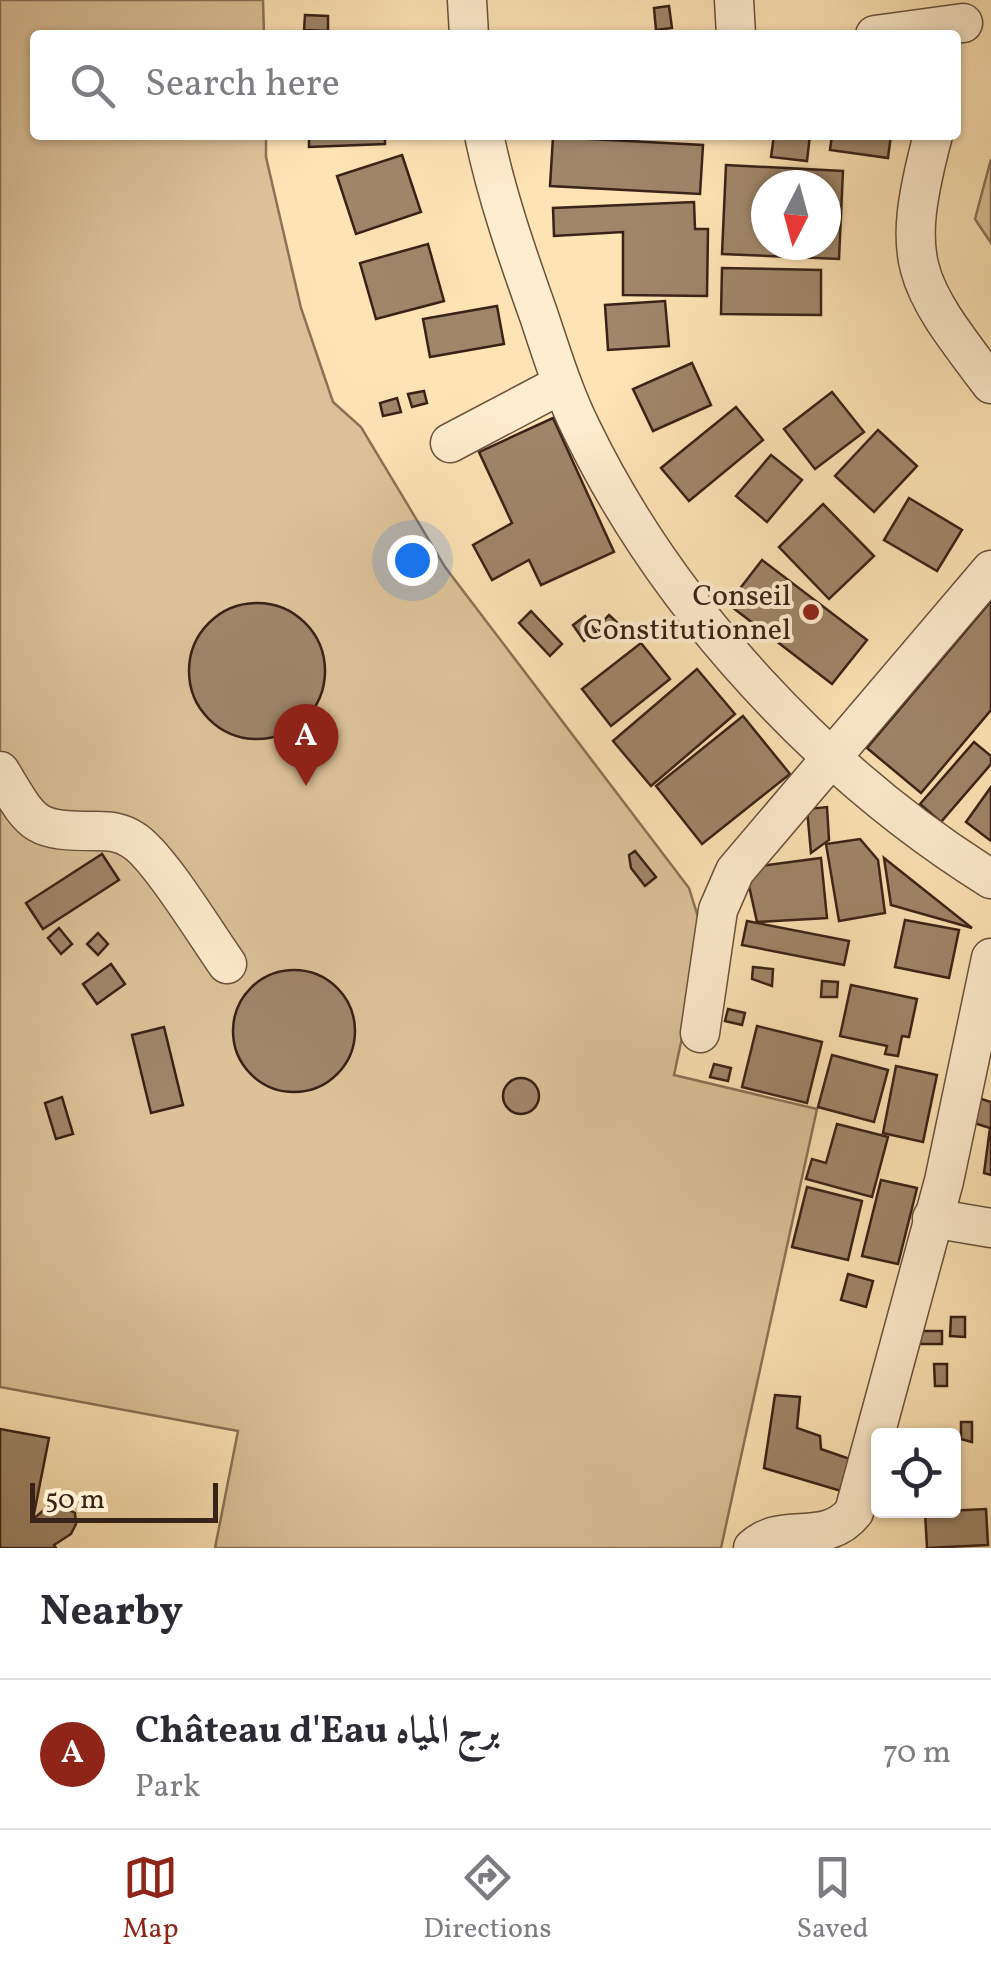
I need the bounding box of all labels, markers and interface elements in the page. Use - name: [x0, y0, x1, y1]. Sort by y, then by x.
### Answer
- search box: [30, 30, 961, 140]
- icon: search: [65, 58, 120, 113]
- text: Search here: [145, 59, 340, 112]
- north arrow: [751, 170, 841, 260]
- your location: [387, 535, 438, 586]
- place label: Conseil Constitutionnel: [583, 576, 791, 652]
- marker: Conseil Constitutionnel: [800, 601, 822, 623]
- pin: A: [274, 704, 338, 786]
- map controls: [871, 1428, 961, 1518]
- button: locate: [871, 1428, 961, 1518]
- scale bar: [30, 1478, 218, 1522]
- text: 50 m: [45, 1481, 105, 1520]
- text: Nearby: [40, 1584, 183, 1643]
- text: Château d'Eau برج المياه: [135, 1706, 500, 1759]
- text: A: [61, 1732, 84, 1776]
- text: 70 m: [883, 1732, 951, 1776]
- text: Park: [135, 1766, 200, 1810]
- tab: Map: [122, 1850, 178, 1949]
- tab: Directions: [423, 1850, 552, 1949]
- tab: Saved: [796, 1850, 869, 1949]

